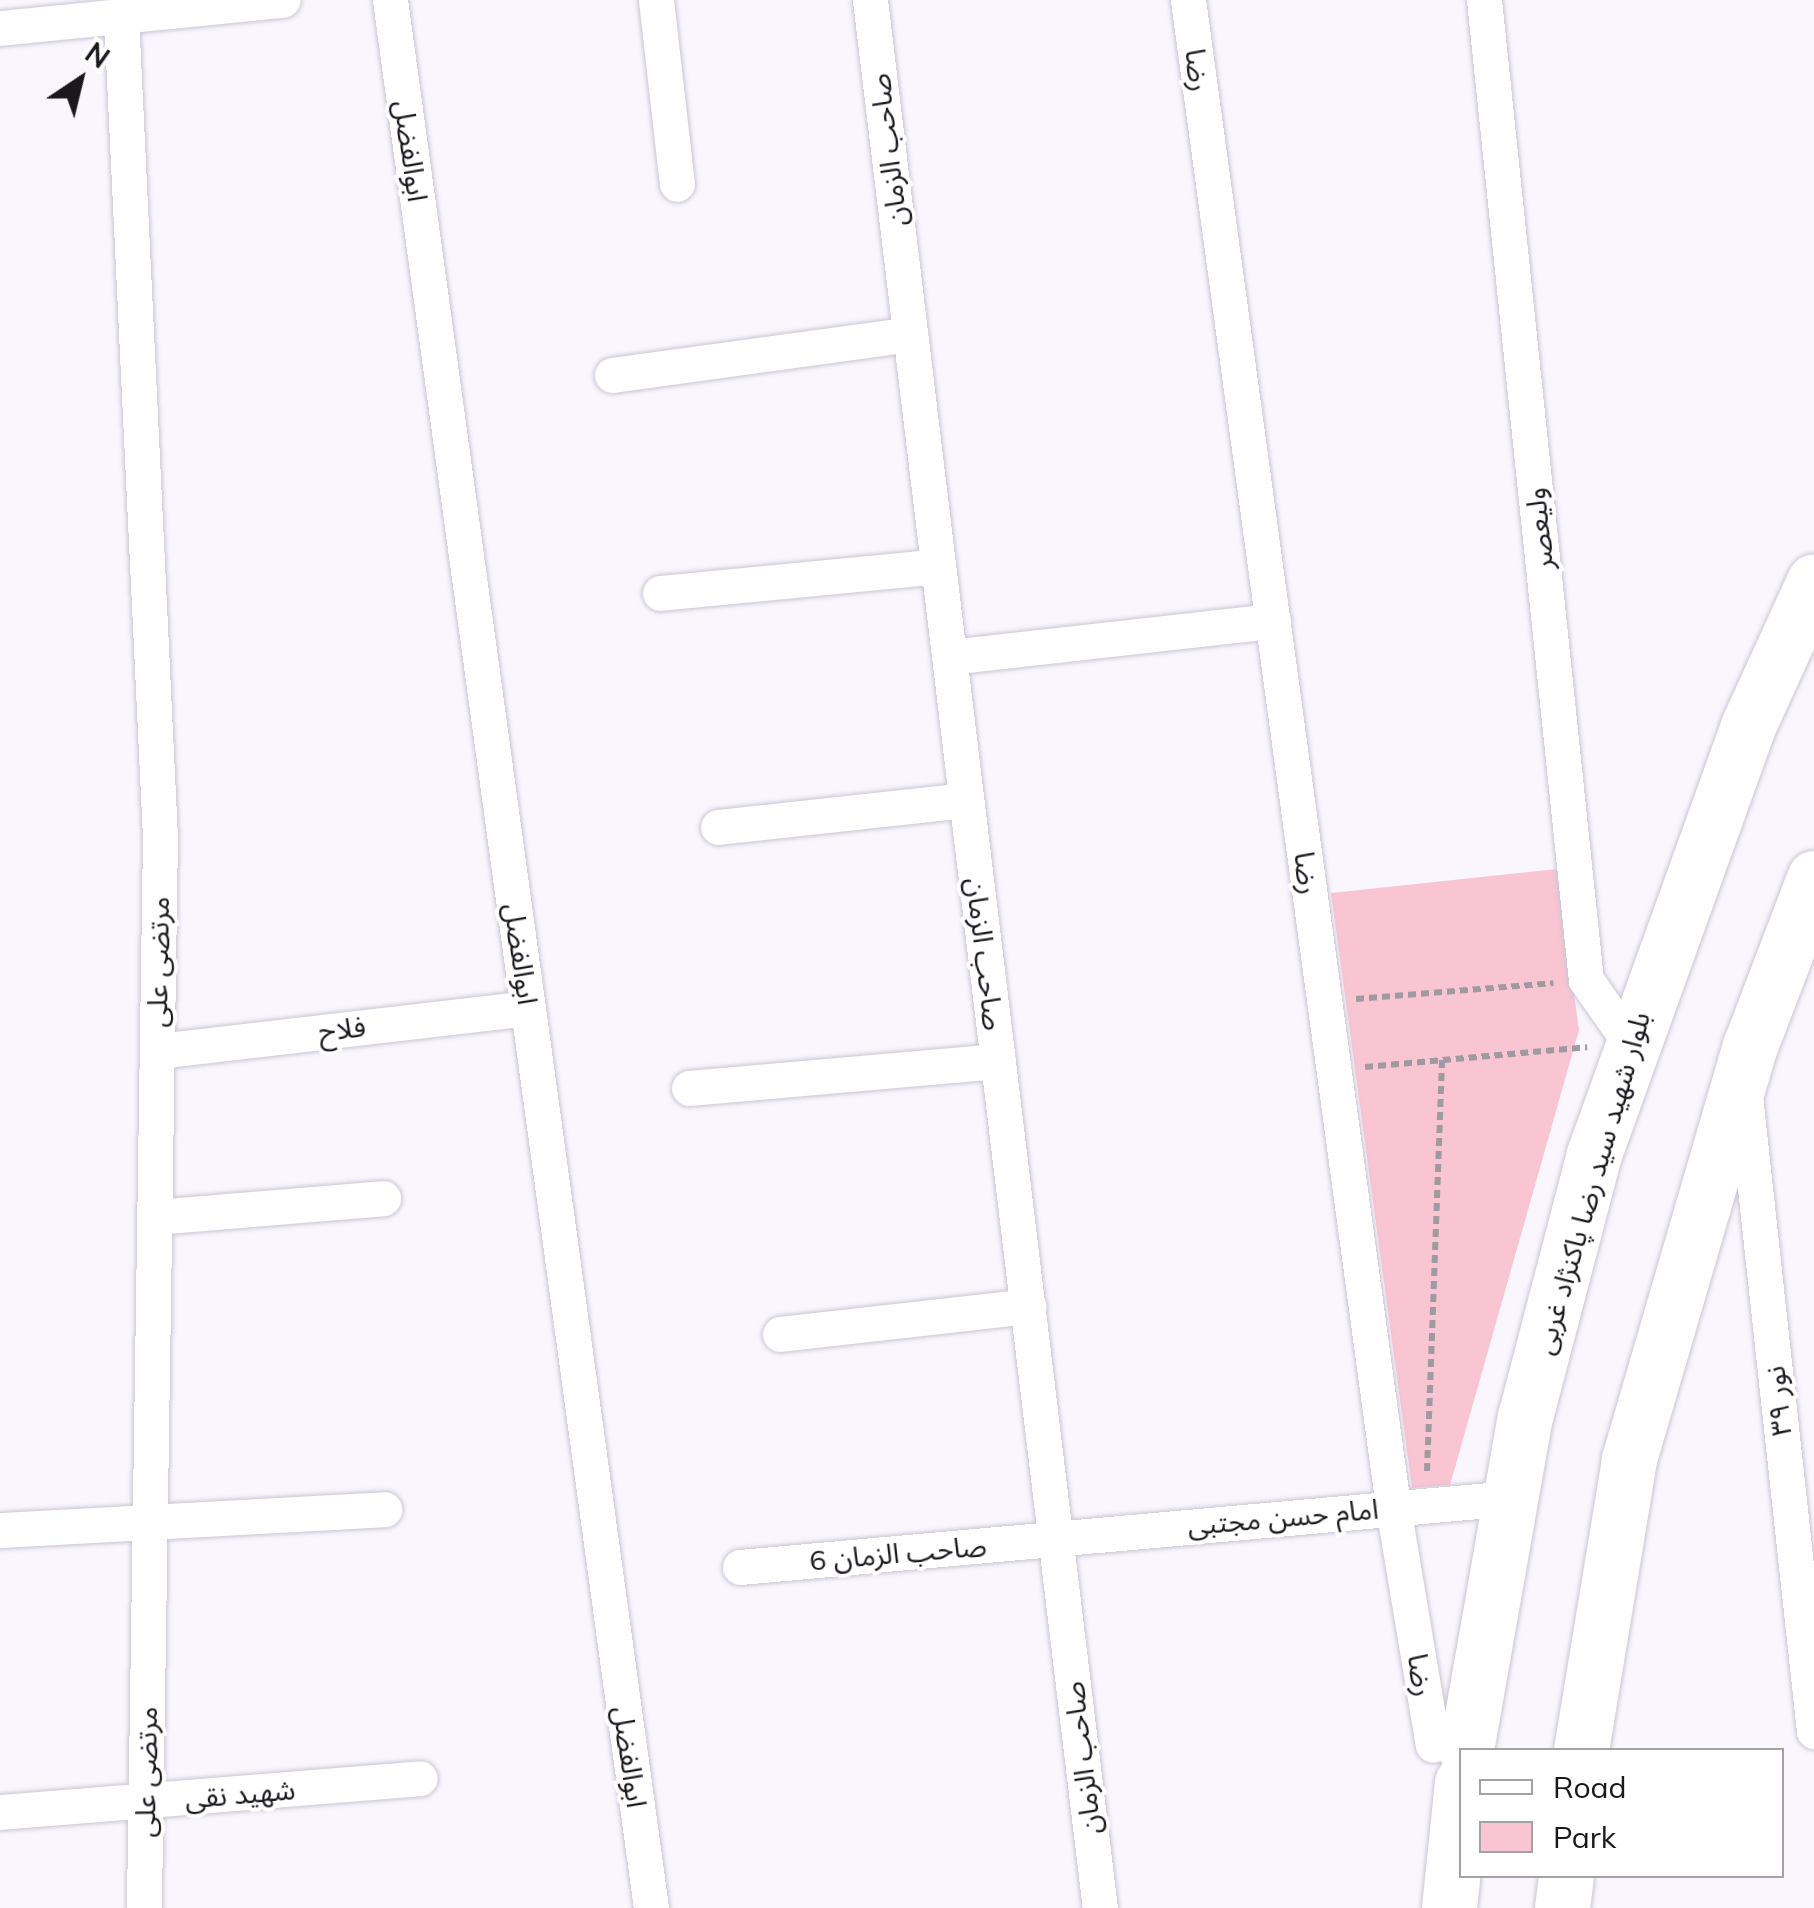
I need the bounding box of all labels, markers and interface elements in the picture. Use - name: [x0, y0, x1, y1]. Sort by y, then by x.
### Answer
- north arrow: [30, 30, 130, 130]
- text: N: [79, 35, 116, 75]
- street label: رضا: [1178, 46, 1218, 94]
- street label: صاحب الزمان: [862, 72, 914, 228]
- street label: ابوالفضل: [387, 98, 435, 204]
- street label: ولیعصر: [1518, 486, 1560, 572]
- street label: رضا: [1287, 849, 1327, 897]
- street label: صاحب الزمان: [959, 876, 1011, 1032]
- street label: مرتضی علی: [140, 896, 176, 1028]
- street label: ابوالفضل: [497, 901, 545, 1007]
- street label: بلوار شهید سید رضا پاکنژاد غربی: [1527, 1008, 1657, 1358]
- street label: فلاح: [317, 1009, 367, 1049]
- street label: نور ۳۹: [1758, 1364, 1798, 1438]
- street label: امام حسن مجتبی: [1186, 1492, 1380, 1542]
- street label: صاحب الزمان 6: [808, 1529, 988, 1577]
- street label: رضا: [1401, 1651, 1441, 1699]
- street label: صاحب الزمان: [1056, 1680, 1108, 1836]
- street label: ابوالفضل: [606, 1704, 654, 1810]
- street label: مرتضی علی: [128, 1706, 164, 1838]
- legend: [1459, 1748, 1784, 1878]
- text: Road: [1553, 1768, 1627, 1806]
- street label: شهید نقی: [183, 1772, 297, 1816]
- text: Park: [1553, 1818, 1616, 1856]

